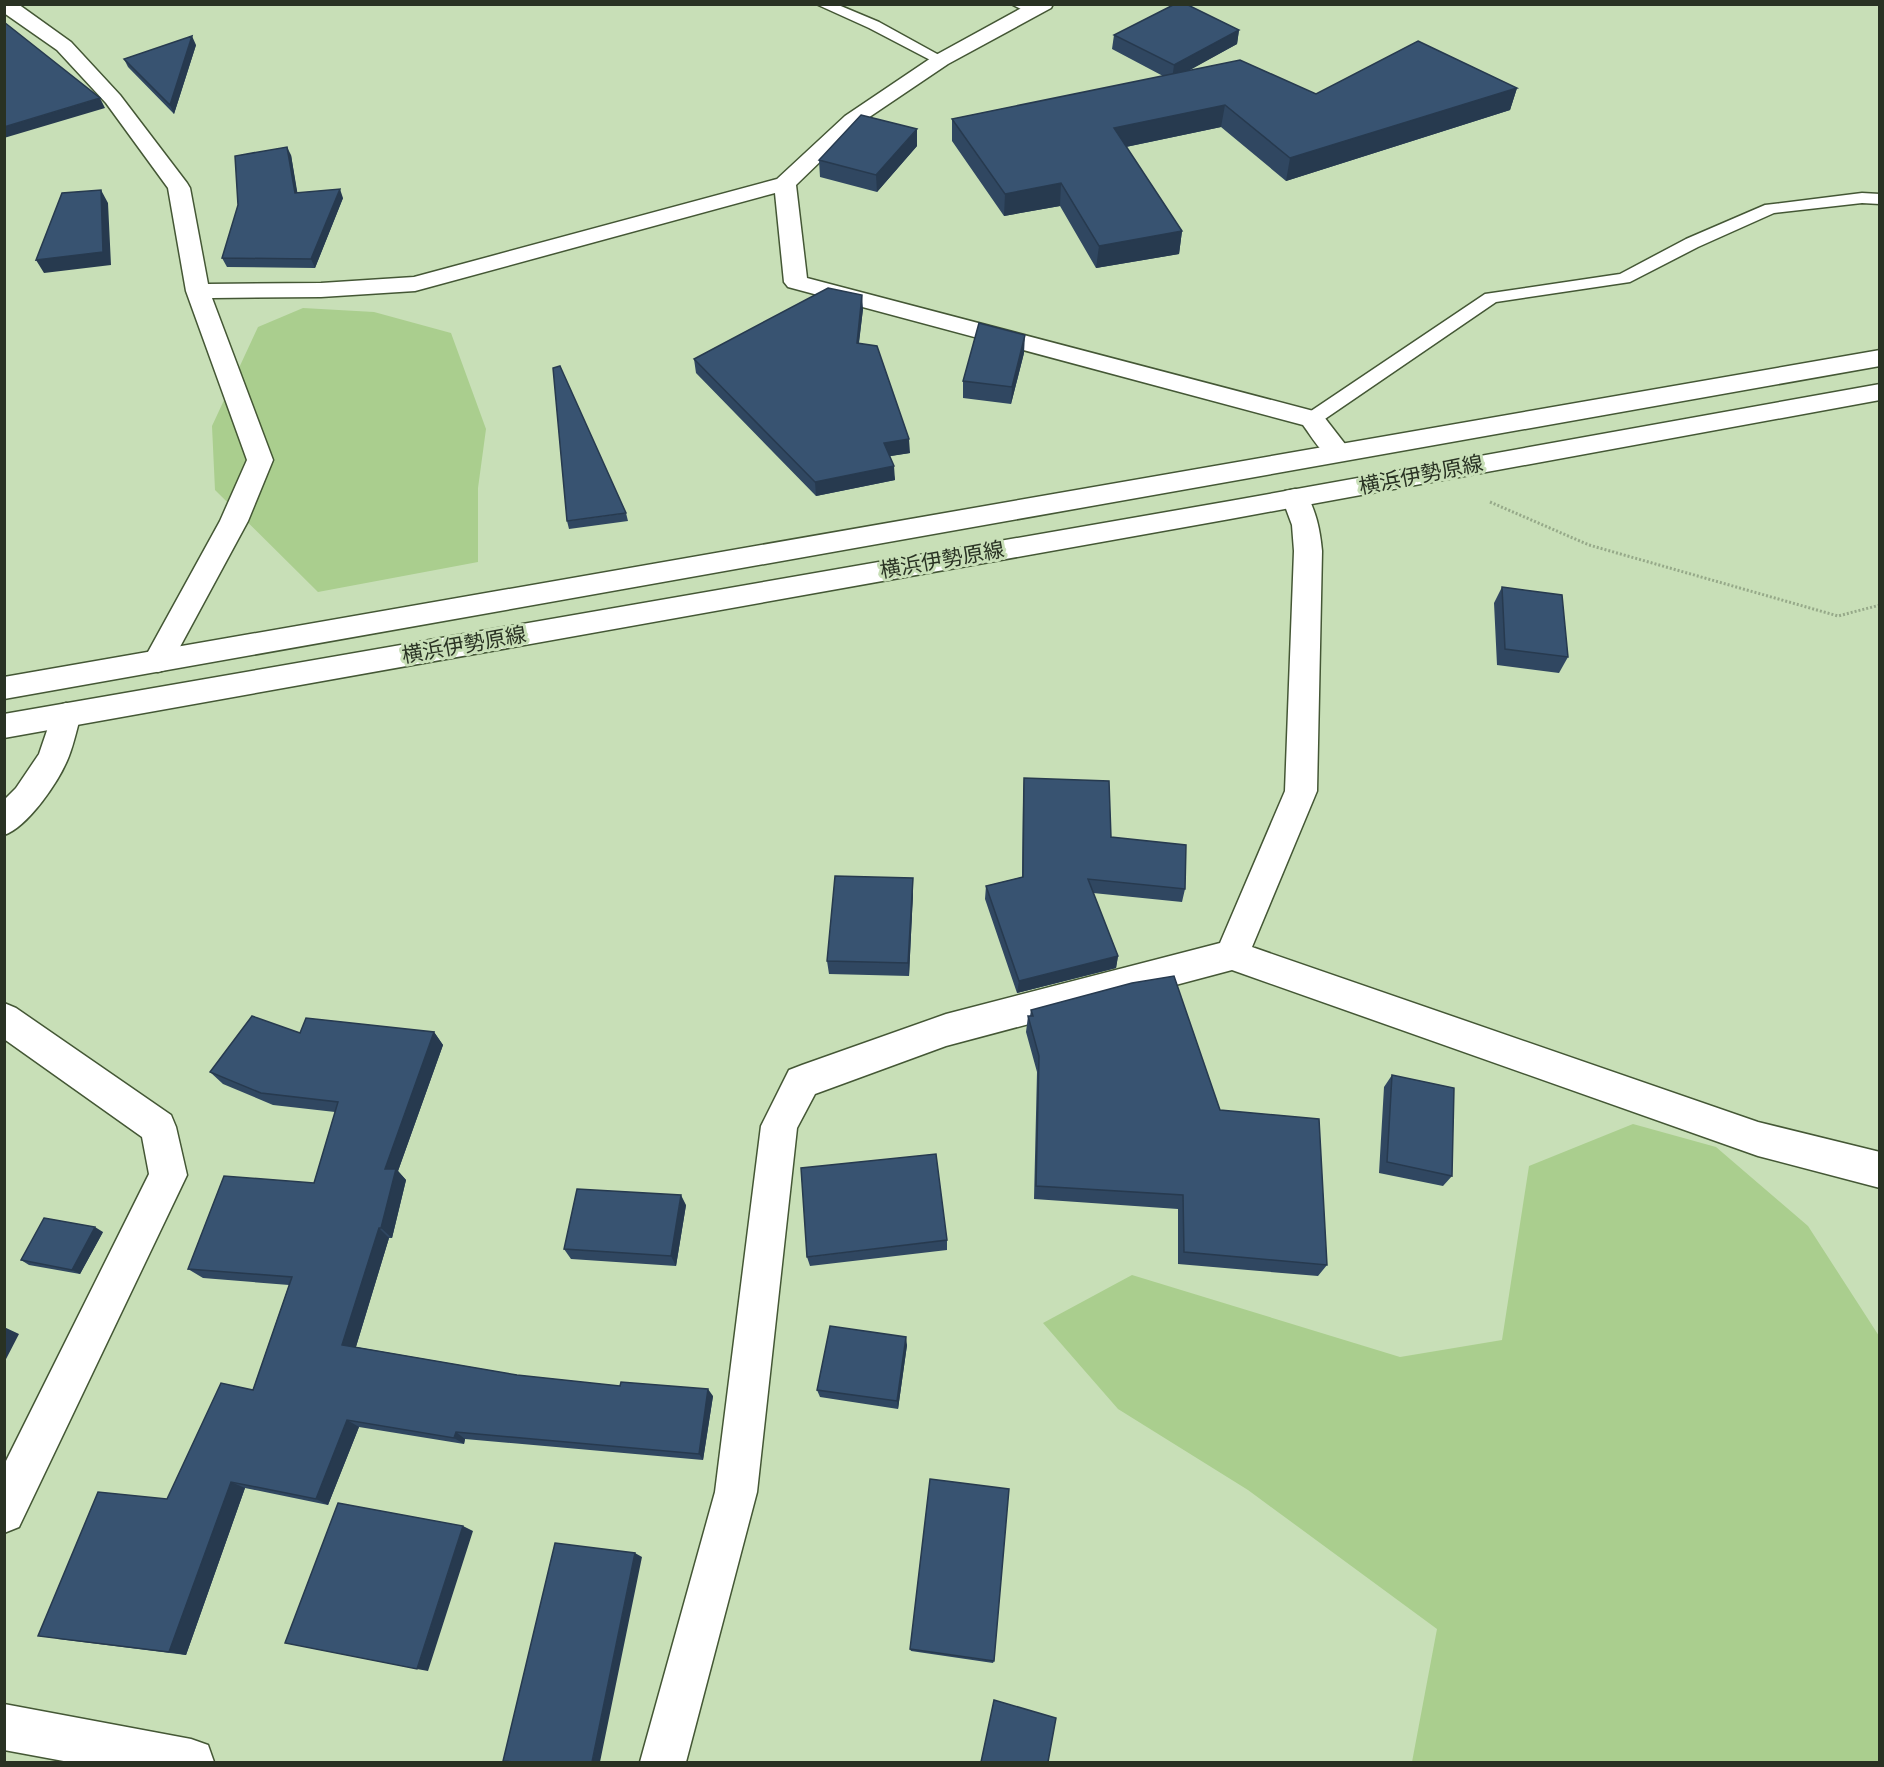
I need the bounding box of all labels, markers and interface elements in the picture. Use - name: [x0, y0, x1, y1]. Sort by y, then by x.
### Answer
- street label: 横浜伊勢原線: [1357, 450, 1485, 499]
- street label: 横浜伊勢原線: [878, 536, 1006, 583]
- street label: 横浜伊勢原線: [400, 621, 528, 668]

